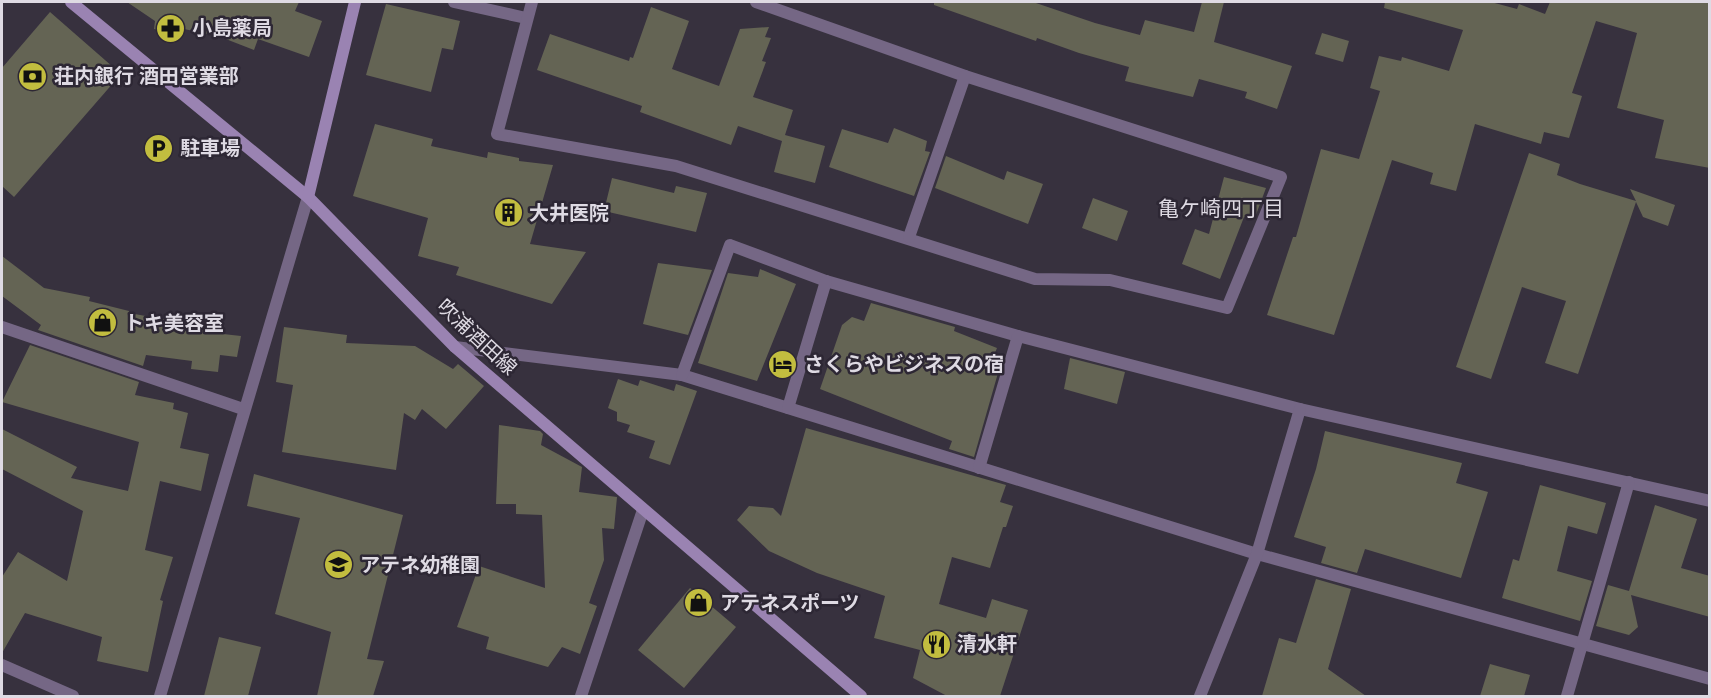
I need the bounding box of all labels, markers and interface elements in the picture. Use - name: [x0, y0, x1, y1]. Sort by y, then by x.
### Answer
- pharmacy icon: 小島薬局: [155, 12, 187, 44]
- place label: 小島薬局: [192, 15, 272, 40]
- bank icon: 荘内銀行 酒田営業部: [17, 60, 49, 92]
- place label: 荘内銀行 酒田営業部: [54, 63, 239, 88]
- parking icon: 駐車場: [143, 132, 175, 164]
- place label: 駐車場: [180, 135, 240, 160]
- district label: 亀ケ崎四丁目: [1158, 195, 1284, 222]
- building icon: 大井医院: [492, 197, 524, 229]
- place label: 大井医院: [529, 200, 609, 225]
- street label: 吹浦酒田線: [432, 293, 522, 380]
- shop icon: トキ美容室: [87, 307, 119, 339]
- place label: トキ美容室: [124, 310, 224, 335]
- hotel icon: さくらやビジネスの宿: [767, 348, 799, 380]
- place label: さくらやビジネスの宿: [804, 351, 1004, 376]
- school or university icon: アテネ幼稚園: [323, 549, 355, 581]
- place label: アテネ幼稚園: [360, 552, 480, 577]
- shop icon: アテネスポーツ: [683, 587, 715, 619]
- place label: アテネスポーツ: [720, 590, 860, 615]
- restaurant icon: 清水軒: [920, 628, 952, 660]
- place label: 清水軒: [957, 631, 1017, 656]

